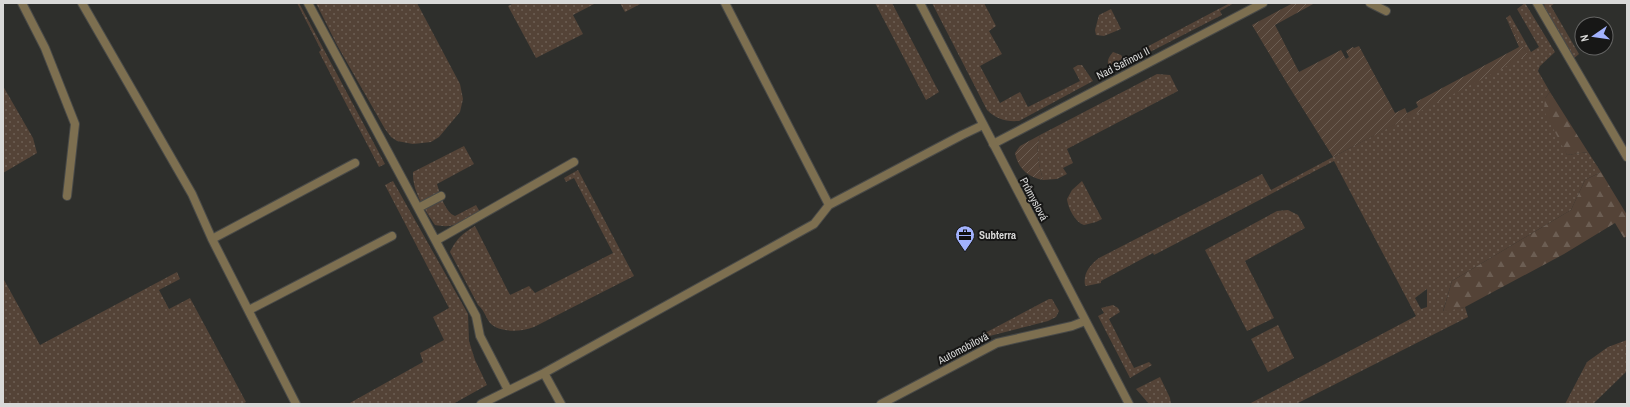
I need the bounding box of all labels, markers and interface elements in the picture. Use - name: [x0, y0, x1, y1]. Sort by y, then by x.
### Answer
- north arrow: [1574, 16, 1614, 56]
- text: N: [1577, 34, 1592, 43]
- street label: Nad Safinou II: [1094, 44, 1152, 82]
- street label: Průmyslová: [1017, 175, 1051, 223]
- office icon: Subterra: [954, 224, 976, 252]
- place label: Subterra: [979, 228, 1016, 242]
- street label: Automobilová: [934, 329, 991, 368]

